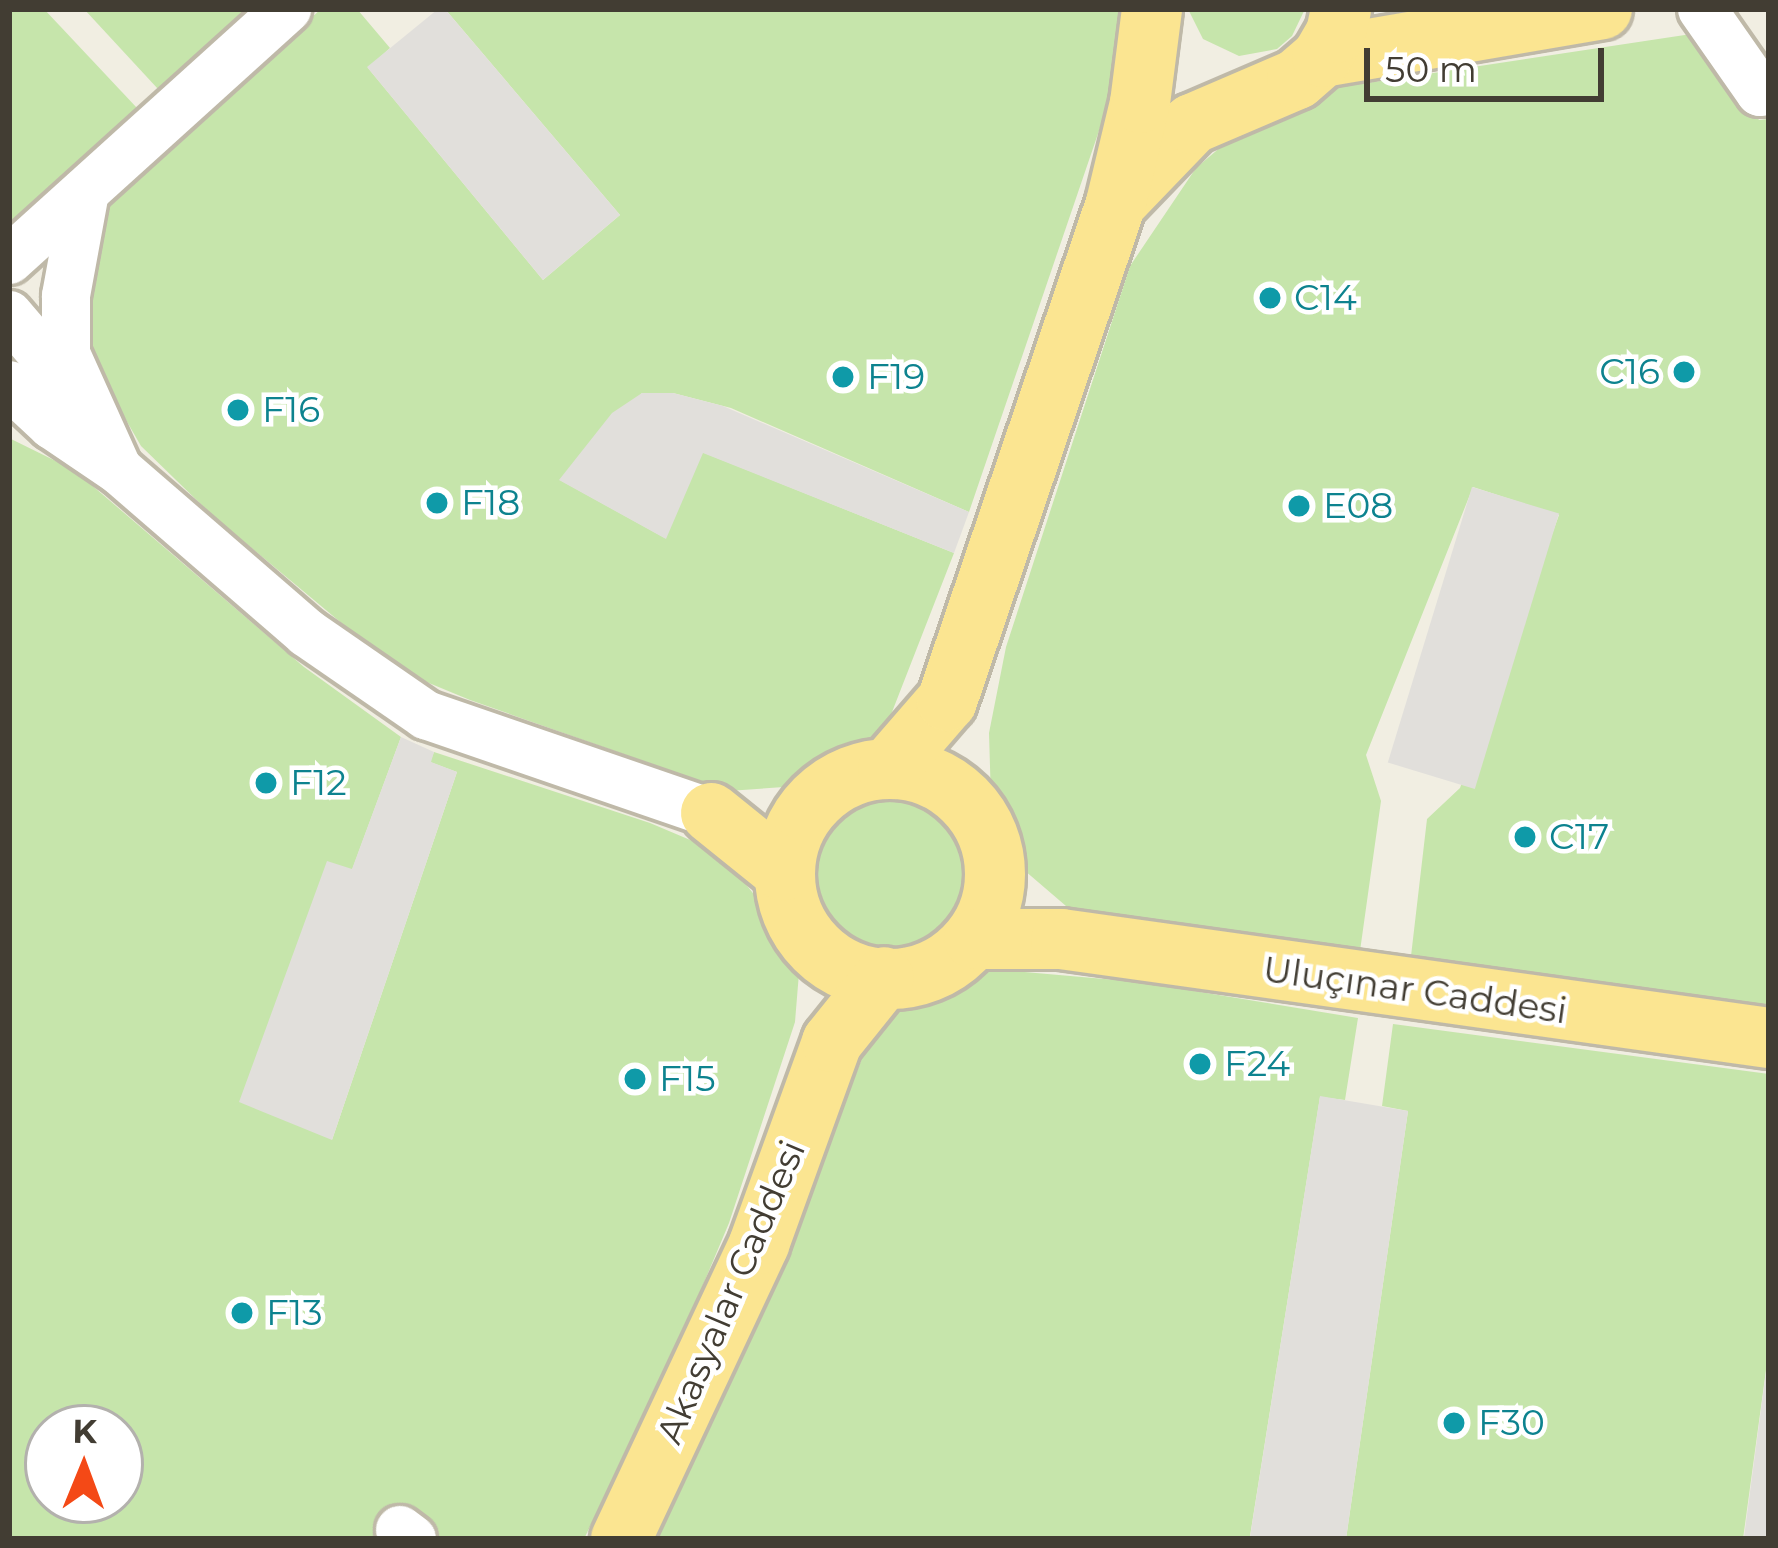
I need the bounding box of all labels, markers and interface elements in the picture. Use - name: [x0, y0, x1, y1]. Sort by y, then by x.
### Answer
- scale bar: [1370, 24, 1610, 98]
- text: 50 m: [1385, 47, 1477, 91]
- place label: C14: [1294, 276, 1357, 320]
- marker: C14: [1257, 285, 1283, 311]
- place label: C16: [1599, 350, 1660, 394]
- place label: F19: [867, 355, 925, 399]
- marker: C16: [1671, 359, 1697, 385]
- marker: F19: [830, 364, 856, 390]
- place label: F16: [262, 388, 320, 432]
- marker: F16: [225, 397, 251, 423]
- place label: F18: [461, 481, 520, 525]
- place label: E08: [1323, 484, 1393, 528]
- marker: F18: [424, 490, 450, 516]
- marker: E08: [1286, 493, 1312, 519]
- place label: F12: [290, 761, 347, 805]
- marker: F12: [253, 770, 279, 796]
- place label: C17: [1549, 815, 1609, 859]
- marker: C17: [1512, 824, 1538, 850]
- street label: Uluçınar Caddesi: [1260, 947, 1570, 1033]
- place label: F24: [1224, 1042, 1290, 1086]
- marker: F24: [1187, 1051, 1213, 1077]
- place label: F15: [659, 1057, 716, 1101]
- marker: F15: [622, 1066, 648, 1092]
- street label: Akasyalar Caddesi: [648, 1134, 814, 1450]
- place label: F13: [266, 1291, 323, 1335]
- marker: F13: [229, 1300, 255, 1326]
- place label: F30: [1478, 1401, 1545, 1445]
- north arrow: [24, 1404, 144, 1524]
- marker: F30: [1441, 1410, 1467, 1436]
- text: K: [72, 1411, 97, 1451]

